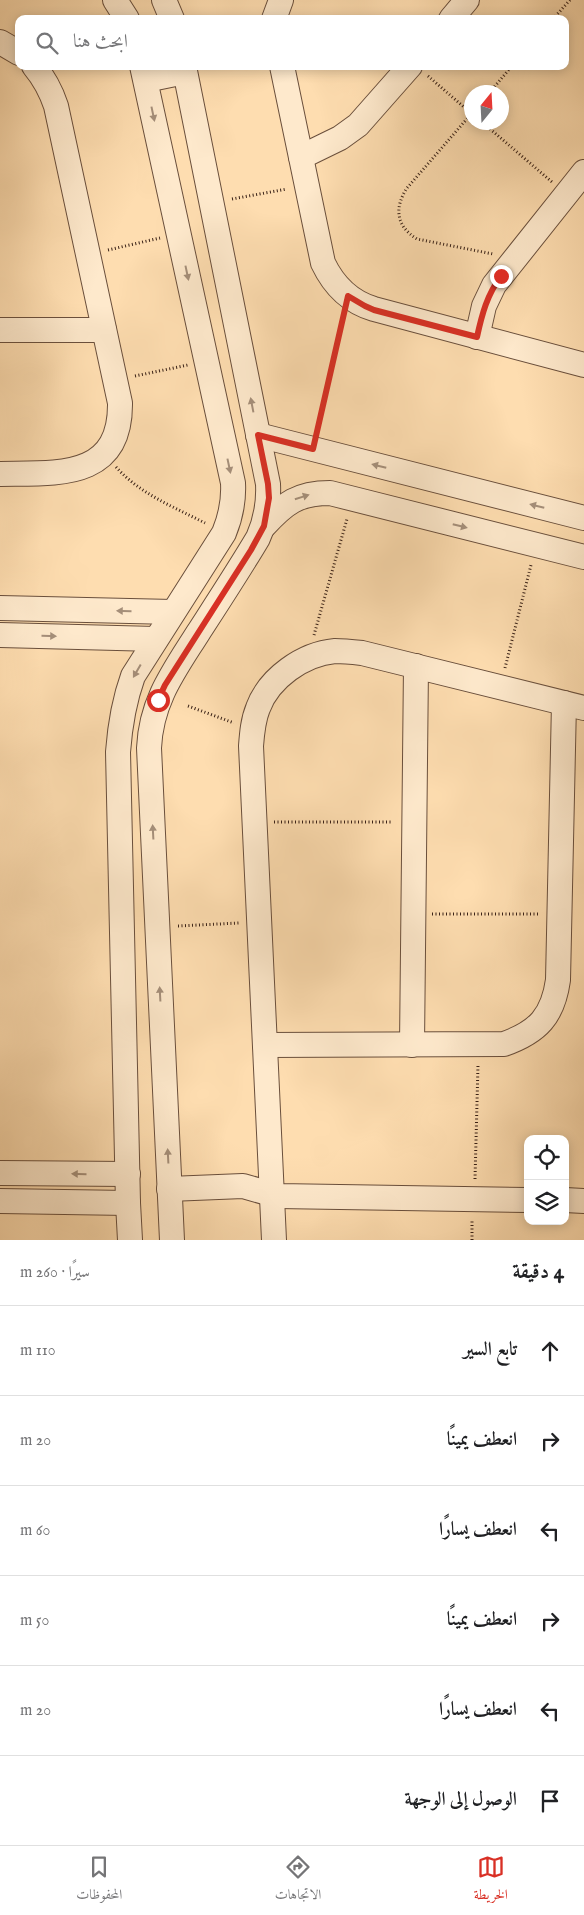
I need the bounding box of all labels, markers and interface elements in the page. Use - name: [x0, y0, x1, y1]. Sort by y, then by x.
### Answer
- search box: [15, 15, 569, 70]
- icon: search: [33, 29, 61, 57]
- text: ابحث هنا: [73, 30, 128, 54]
- north arrow: [464, 85, 509, 130]
- one-way arrow: [149, 106, 157, 121]
- one-way arrow: [183, 265, 191, 280]
- route end: [490, 265, 513, 288]
- one-way arrow: [248, 397, 256, 413]
- one-way arrow: [226, 458, 234, 474]
- one-way arrow: [372, 462, 387, 470]
- one-way arrow: [295, 493, 310, 501]
- one-way arrow: [529, 502, 544, 510]
- one-way arrow: [452, 522, 468, 530]
- one-way arrow: [116, 606, 132, 614]
- one-way arrow: [41, 633, 57, 641]
- one-way arrow: [132, 664, 141, 677]
- route start: [147, 689, 170, 712]
- one-way arrow: [148, 823, 156, 839]
- one-way arrow: [156, 986, 164, 1002]
- map controls: [524, 1135, 569, 1225]
- button: locate: [524, 1135, 569, 1180]
- one-way arrow: [163, 1148, 171, 1164]
- one-way arrow: [71, 1169, 87, 1177]
- button: layers: [524, 1180, 569, 1225]
- text: 4 دقيقة: [512, 1259, 564, 1286]
- text: سيرًا · 260 m: [20, 1263, 90, 1283]
- icon: ahead: [536, 1337, 564, 1365]
- text: تابع السير: [463, 1338, 517, 1362]
- text: 110 m: [20, 1341, 56, 1361]
- icon: right: [536, 1427, 564, 1455]
- text: انعطف يمينًا: [447, 1428, 517, 1452]
- text: 20 m: [20, 1431, 51, 1451]
- icon: left: [536, 1517, 564, 1545]
- text: انعطف يسارًا: [439, 1518, 517, 1542]
- text: 60 m: [20, 1521, 50, 1541]
- icon: right: [536, 1607, 564, 1635]
- text: انعطف يمينًا: [447, 1608, 517, 1632]
- text: 50 m: [20, 1611, 49, 1631]
- icon: left: [536, 1697, 564, 1725]
- text: انعطف يسارًا: [439, 1698, 517, 1722]
- text: 20 m: [20, 1701, 51, 1721]
- icon: arrive: [536, 1787, 564, 1815]
- text: الوصول إلى الوجهة: [405, 1788, 517, 1812]
- tab: المحفوظات: [76, 1853, 122, 1908]
- tab: الاتجاهات: [275, 1853, 321, 1908]
- tab: الخريطة: [474, 1853, 508, 1908]

